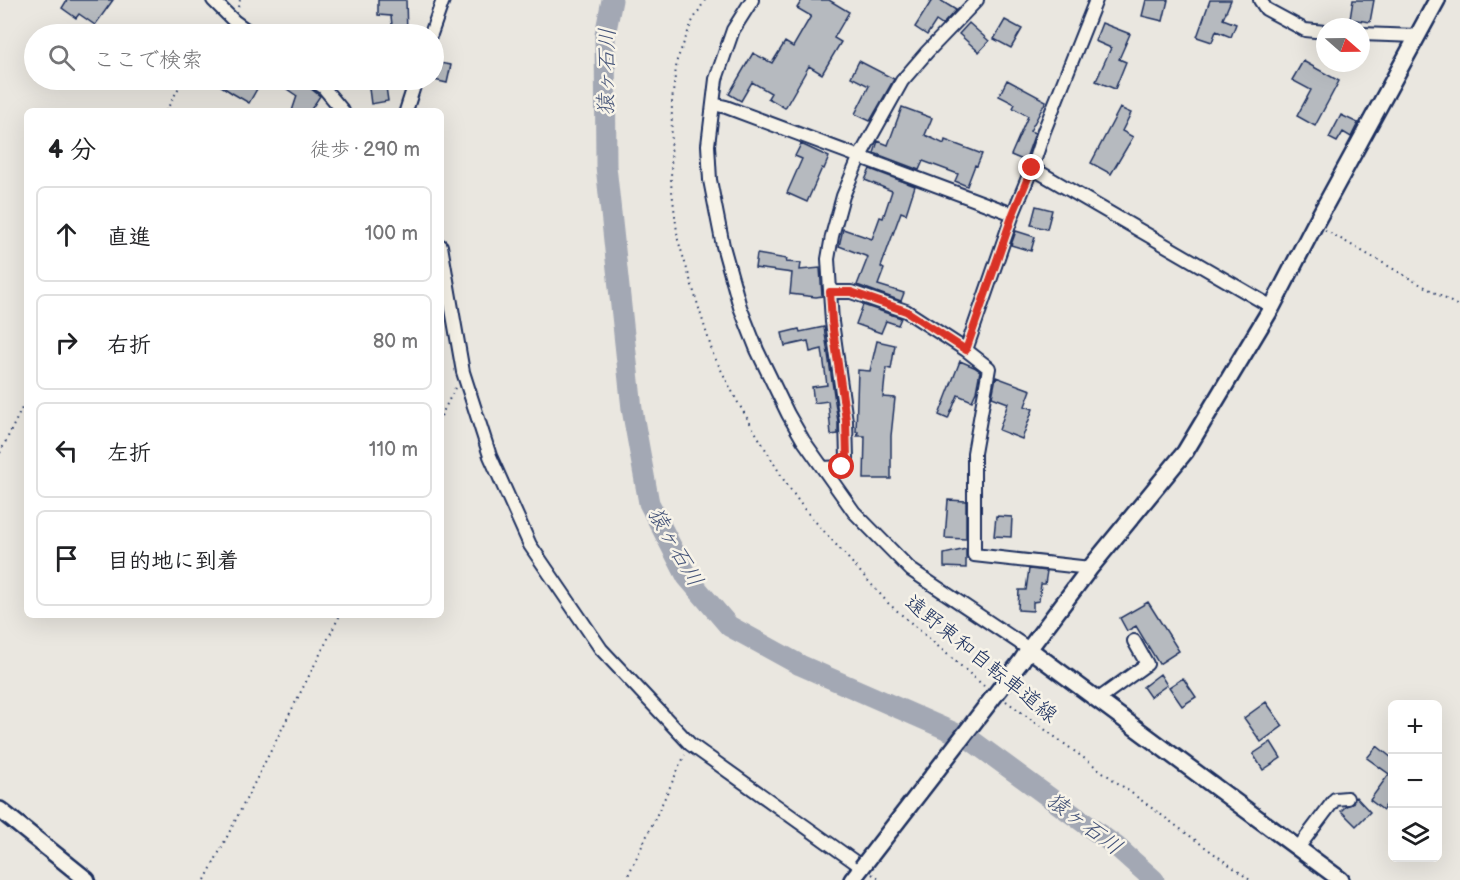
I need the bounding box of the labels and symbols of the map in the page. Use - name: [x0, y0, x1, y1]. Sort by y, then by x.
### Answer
- north arrow: [1316, 18, 1370, 72]
- water label: 猿ヶ石川: [593, 28, 621, 116]
- route end: [1018, 154, 1044, 180]
- route start: [828, 453, 854, 479]
- water label: 猿ヶ石川: [641, 502, 709, 592]
- street label: 遠野東和自転車道線: [900, 590, 1062, 728]
- water label: 猿ヶ石川: [1041, 787, 1127, 861]

